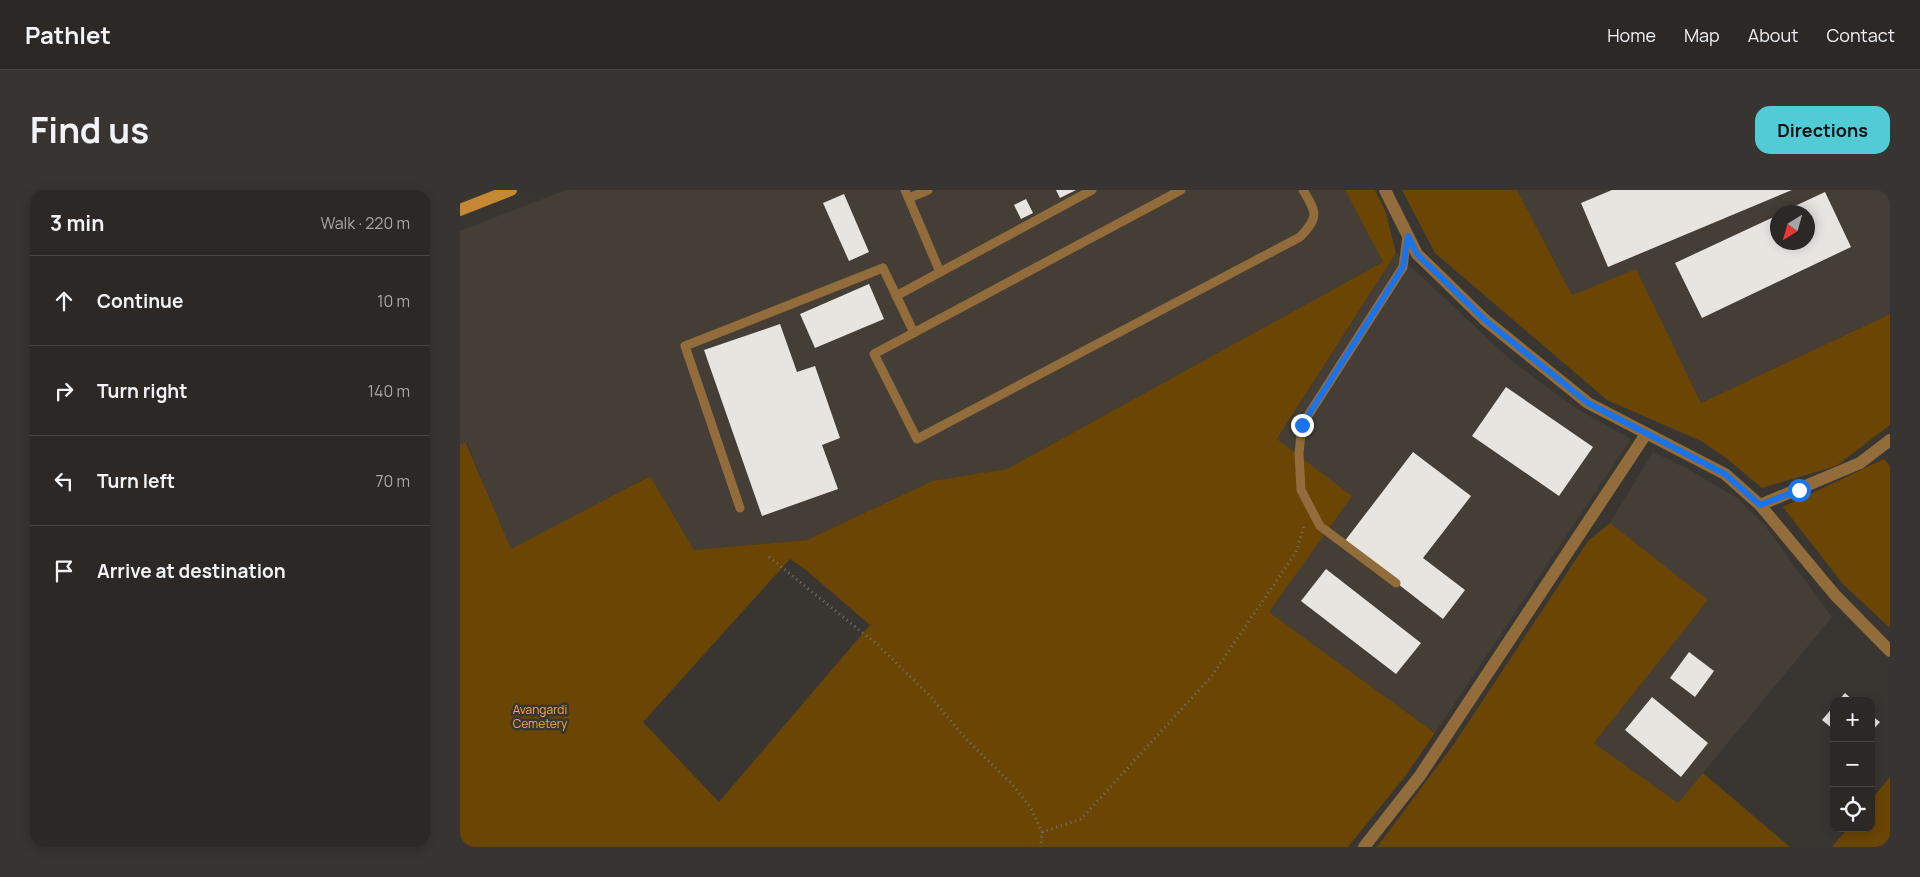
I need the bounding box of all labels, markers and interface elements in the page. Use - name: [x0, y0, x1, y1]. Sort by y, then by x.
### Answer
- text: Pathlet: [25, 18, 111, 51]
- text: Home: [1607, 23, 1656, 47]
- text: Map: [1684, 23, 1720, 47]
- text: About: [1748, 23, 1798, 47]
- text: Contact: [1826, 23, 1895, 47]
- text: Find us: [30, 106, 149, 154]
- button: Directions: [1755, 106, 1890, 154]
- north arrow: [1770, 205, 1815, 250]
- text: 3 min: [50, 209, 104, 237]
- text: Walk · 220 m: [320, 212, 410, 234]
- icon: ahead: [50, 287, 78, 315]
- text: Continue: [97, 288, 183, 314]
- text: 10 m: [377, 290, 410, 312]
- icon: right: [50, 377, 78, 405]
- text: Turn right: [97, 378, 187, 404]
- text: 140 m: [368, 380, 410, 402]
- route end: [1291, 414, 1314, 437]
- icon: left: [50, 467, 78, 495]
- text: Turn left: [97, 468, 175, 494]
- text: 70 m: [375, 470, 410, 492]
- route start: [1788, 479, 1811, 502]
- icon: arrive: [50, 557, 78, 585]
- text: Arrive at destination: [97, 558, 286, 584]
- map controls: [1830, 697, 1875, 832]
- button: +: [1830, 697, 1875, 742]
- park label: Avangardi Cemetery: [513, 701, 568, 732]
- button: −: [1830, 742, 1875, 787]
- button: locate: [1830, 787, 1875, 832]

